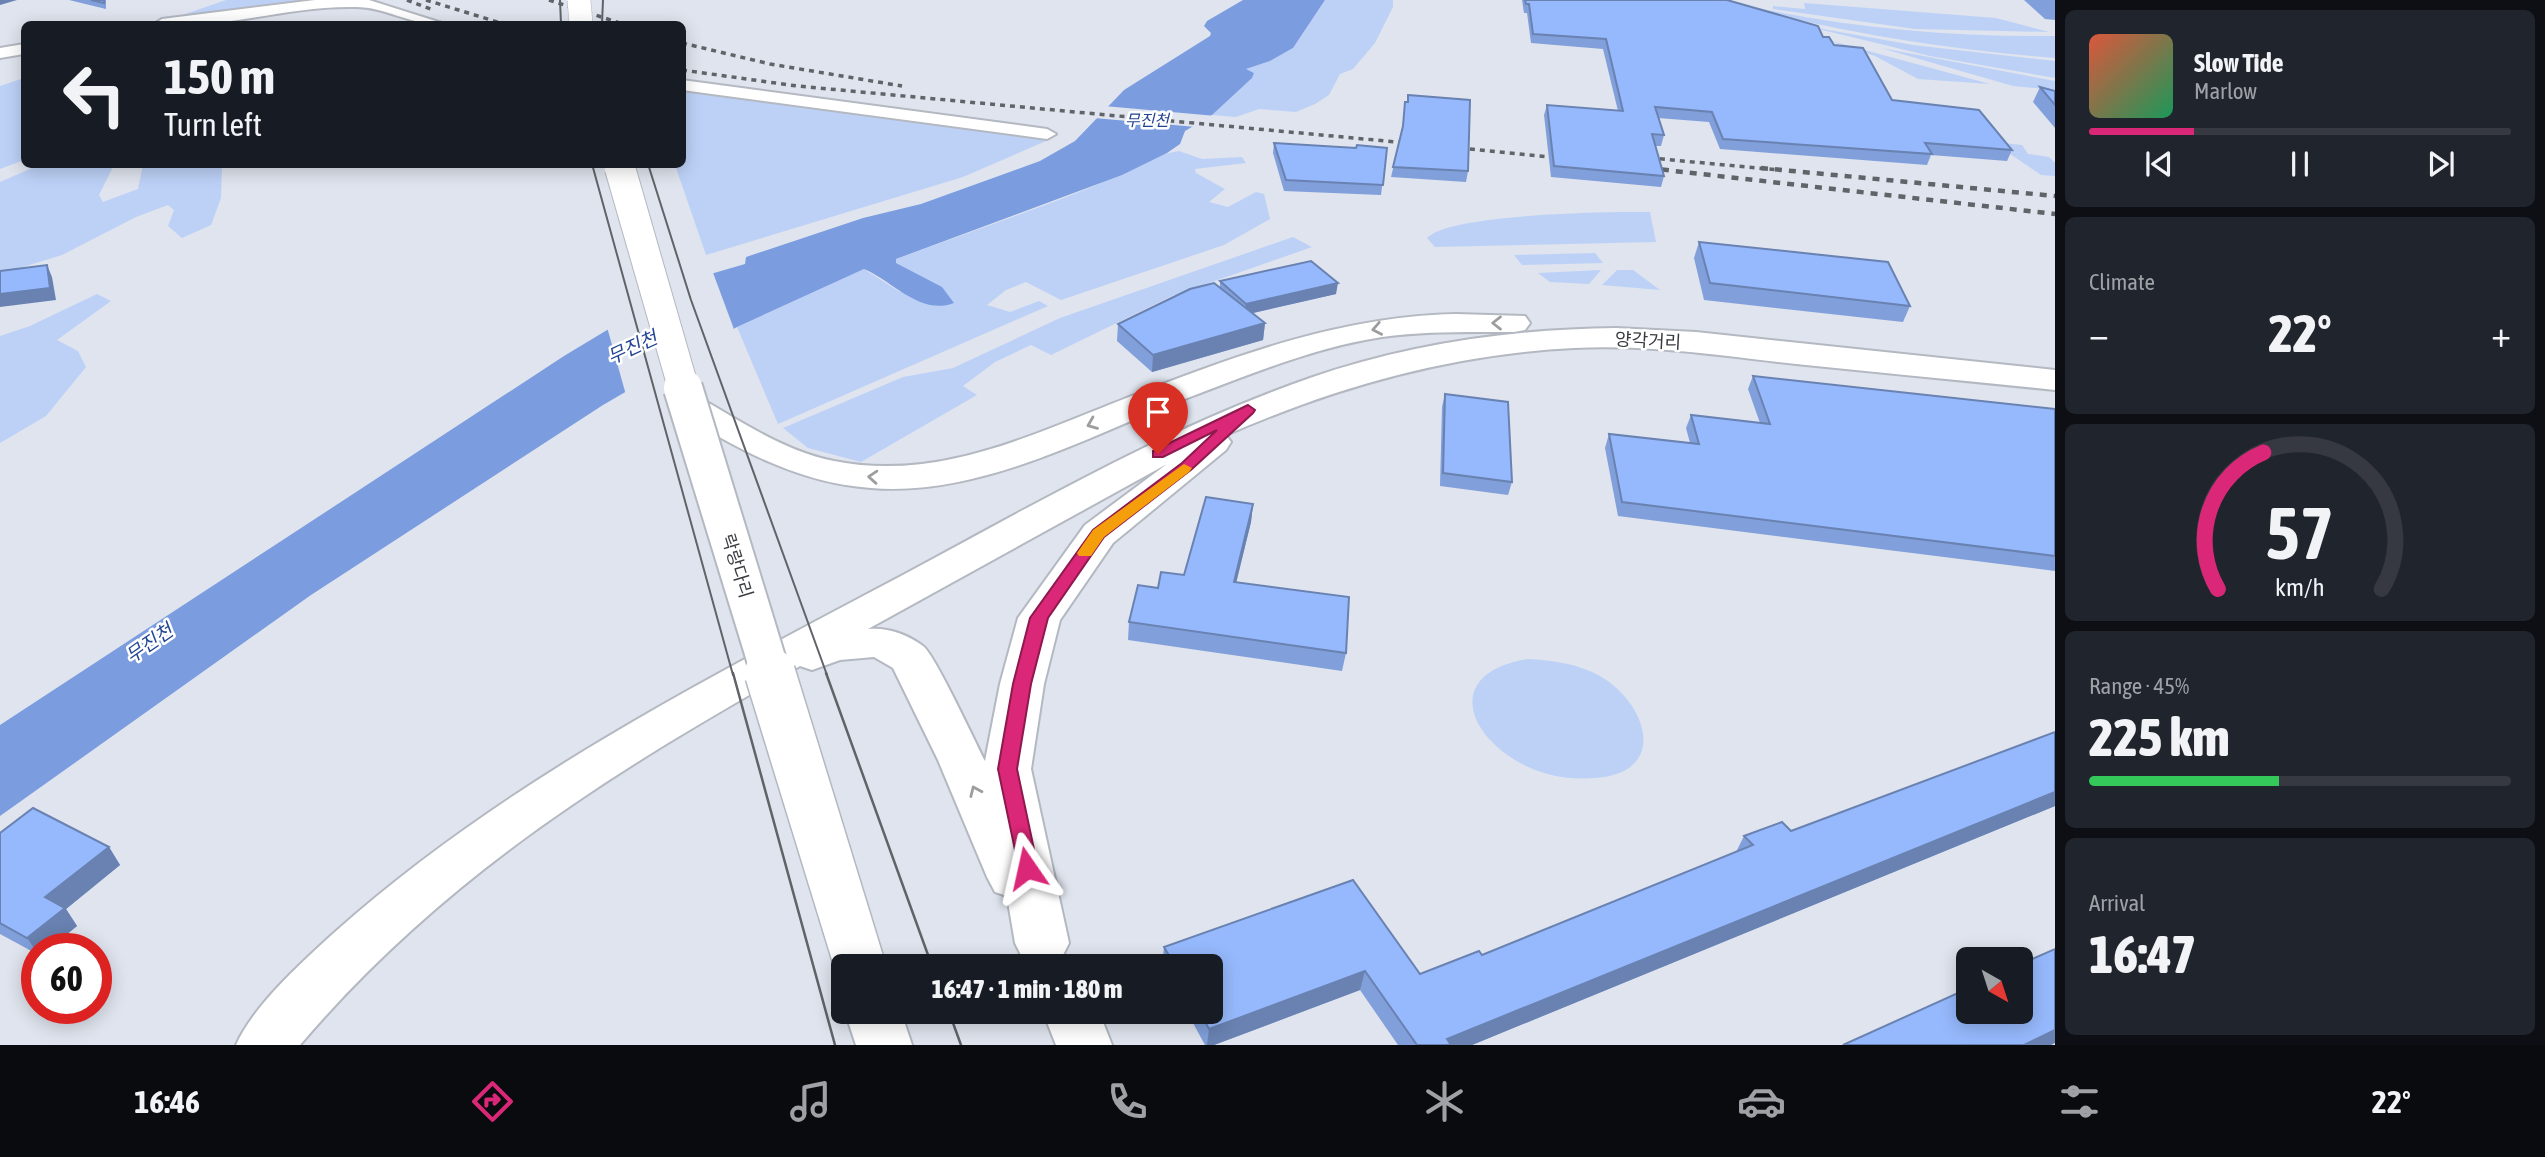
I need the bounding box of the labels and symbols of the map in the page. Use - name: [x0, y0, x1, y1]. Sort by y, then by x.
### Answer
- water label: 무진천: [1125, 111, 1171, 129]
- one-way arrow: [1491, 315, 1501, 331]
- one-way arrow: [1371, 321, 1383, 336]
- water label: 무진천: [604, 325, 662, 368]
- street label: 양각거리: [1614, 328, 1682, 353]
- pin: [1128, 382, 1188, 454]
- one-way arrow: [1087, 415, 1099, 429]
- one-way arrow: [868, 470, 879, 485]
- street label: 락랑다리: [718, 531, 757, 601]
- water label: 무진천: [121, 618, 178, 667]
- one-way arrow: [969, 786, 983, 798]
- position arrow: [990, 831, 1064, 905]
- speed limit sign: 60: [21, 933, 112, 1024]
- north arrow: [1956, 947, 2034, 1024]

